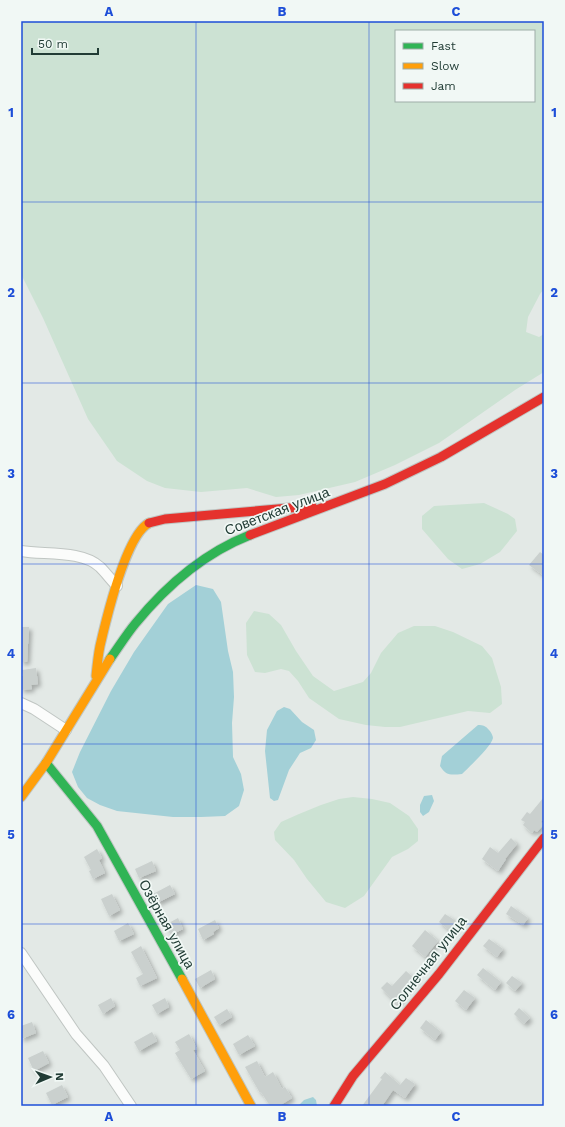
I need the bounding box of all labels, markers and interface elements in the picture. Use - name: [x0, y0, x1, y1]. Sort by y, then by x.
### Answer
- text: A: [105, 4, 114, 19]
- text: B: [278, 4, 287, 19]
- text: C: [452, 4, 461, 19]
- scale bar: [32, 30, 98, 56]
- legend: [395, 30, 535, 102]
- text: 50 m: [38, 37, 68, 51]
- text: Fast: [431, 39, 456, 53]
- text: Slow: [431, 59, 459, 73]
- text: Jam: [431, 79, 456, 93]
- text: 1: [8, 105, 14, 120]
- text: 1: [551, 105, 557, 120]
- text: 2: [7, 285, 15, 300]
- text: 2: [550, 285, 558, 300]
- text: 3: [7, 466, 15, 481]
- text: 3: [550, 466, 558, 481]
- street label: Советская улица: [222, 484, 332, 538]
- text: 4: [7, 646, 16, 661]
- text: 4: [550, 646, 559, 661]
- text: 5: [7, 827, 15, 842]
- text: 5: [550, 827, 558, 842]
- street label: Озёрная улица: [136, 877, 198, 971]
- street label: Солнечная улица: [386, 913, 470, 1013]
- text: 6: [7, 1007, 15, 1022]
- text: 6: [550, 1007, 558, 1022]
- north arrow: [30, 1057, 70, 1097]
- text: N: [53, 1072, 66, 1081]
- text: A: [105, 1109, 114, 1124]
- text: B: [278, 1109, 287, 1124]
- text: C: [452, 1109, 461, 1124]

